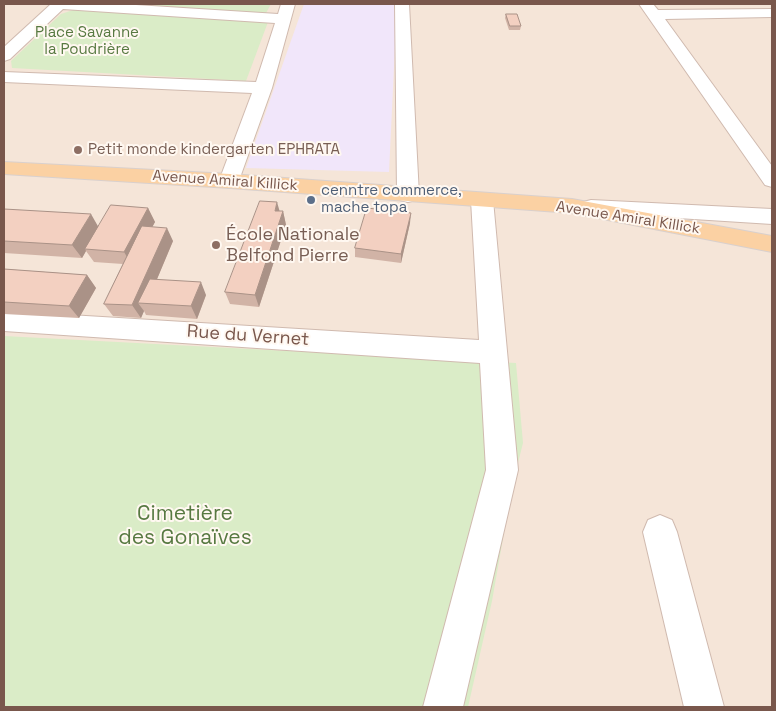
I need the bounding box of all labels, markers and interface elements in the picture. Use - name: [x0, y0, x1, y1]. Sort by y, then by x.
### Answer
- park label: Place Savanne la Poudrière: [35, 24, 139, 59]
- place label: Petit monde kindergarten EPHRATA: [88, 141, 340, 159]
- marker: Petit monde kindergarten EPHRATA: [72, 144, 84, 156]
- street label: Avenue Amiral Killick: [152, 167, 298, 195]
- place label: cenntre commerce, mache topa: [321, 182, 462, 217]
- marker: cenntre commerce, mache topa: [305, 194, 317, 206]
- street label: Avenue Amiral Killick: [555, 198, 701, 238]
- place label: École Nationale Belfond Pierre: [226, 224, 360, 266]
- marker: École Nationale Belfond Pierre: [210, 239, 222, 251]
- street label: Rue du Vernet: [186, 321, 310, 351]
- park label: Cimetière des Gonaïves: [118, 501, 252, 551]

